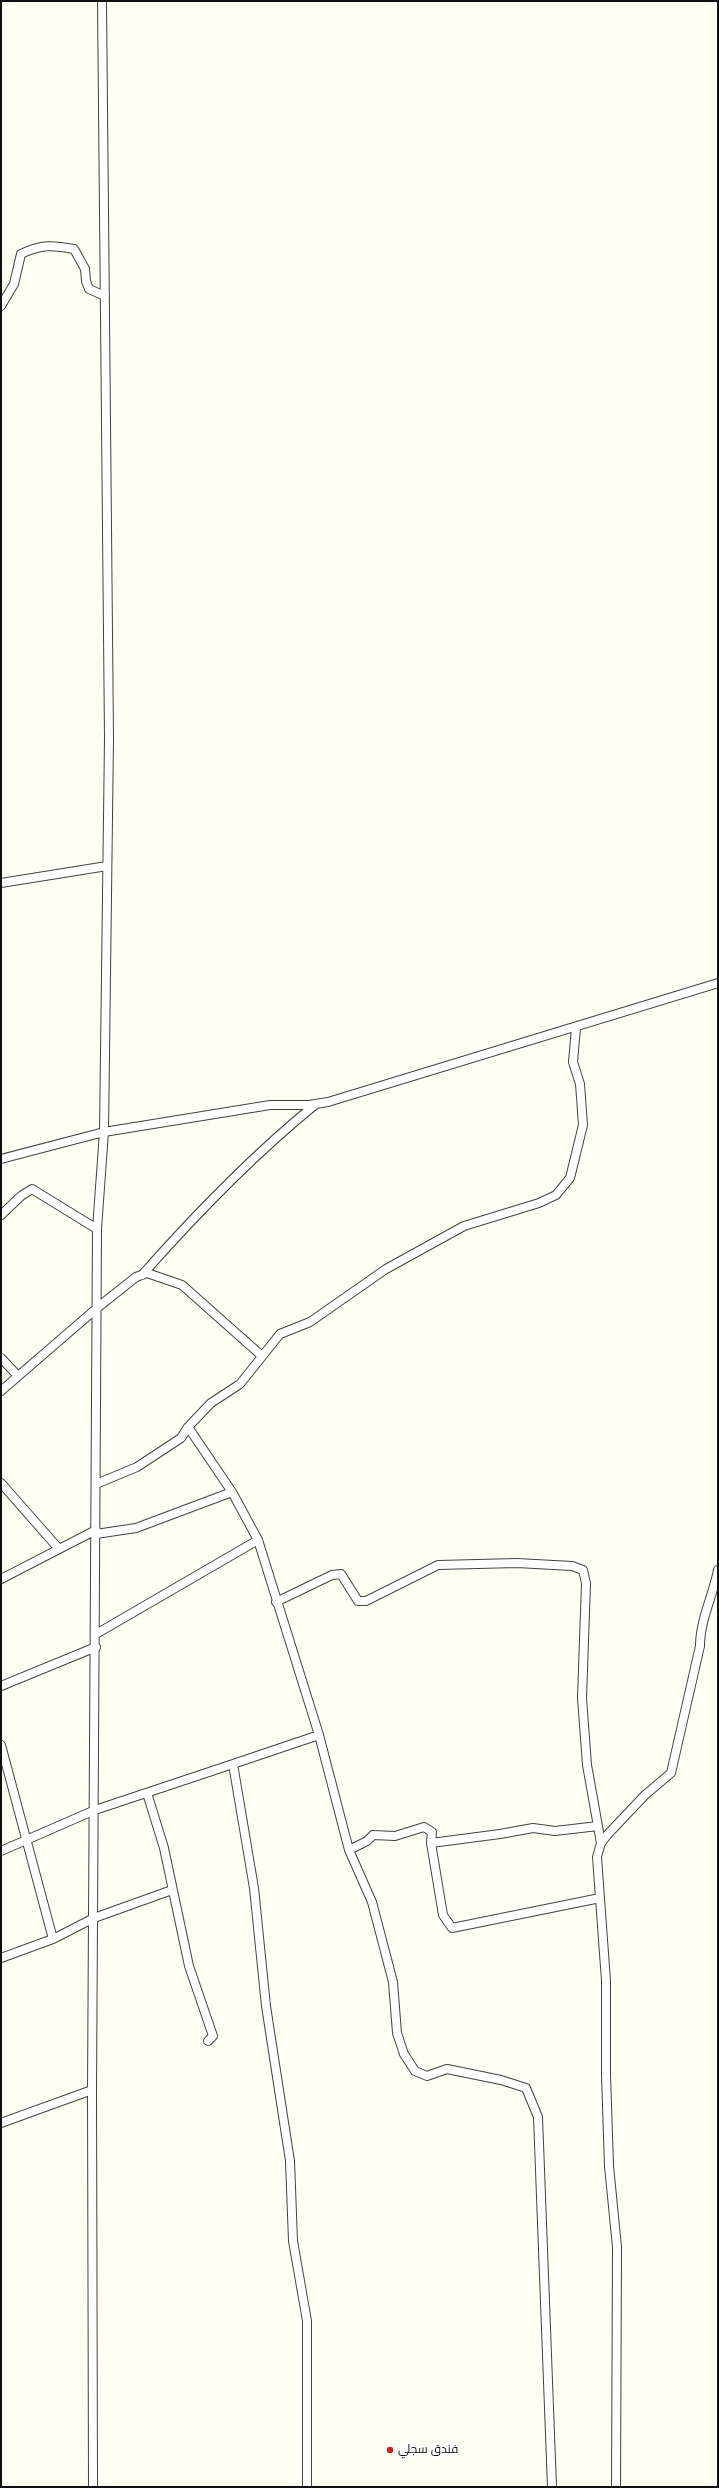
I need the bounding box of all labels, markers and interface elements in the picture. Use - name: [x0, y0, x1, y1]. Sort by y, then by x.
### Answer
- place label: فندق سجلي: [398, 2443, 458, 2457]
- marker: فندق سجلي: [385, 2445, 395, 2455]

